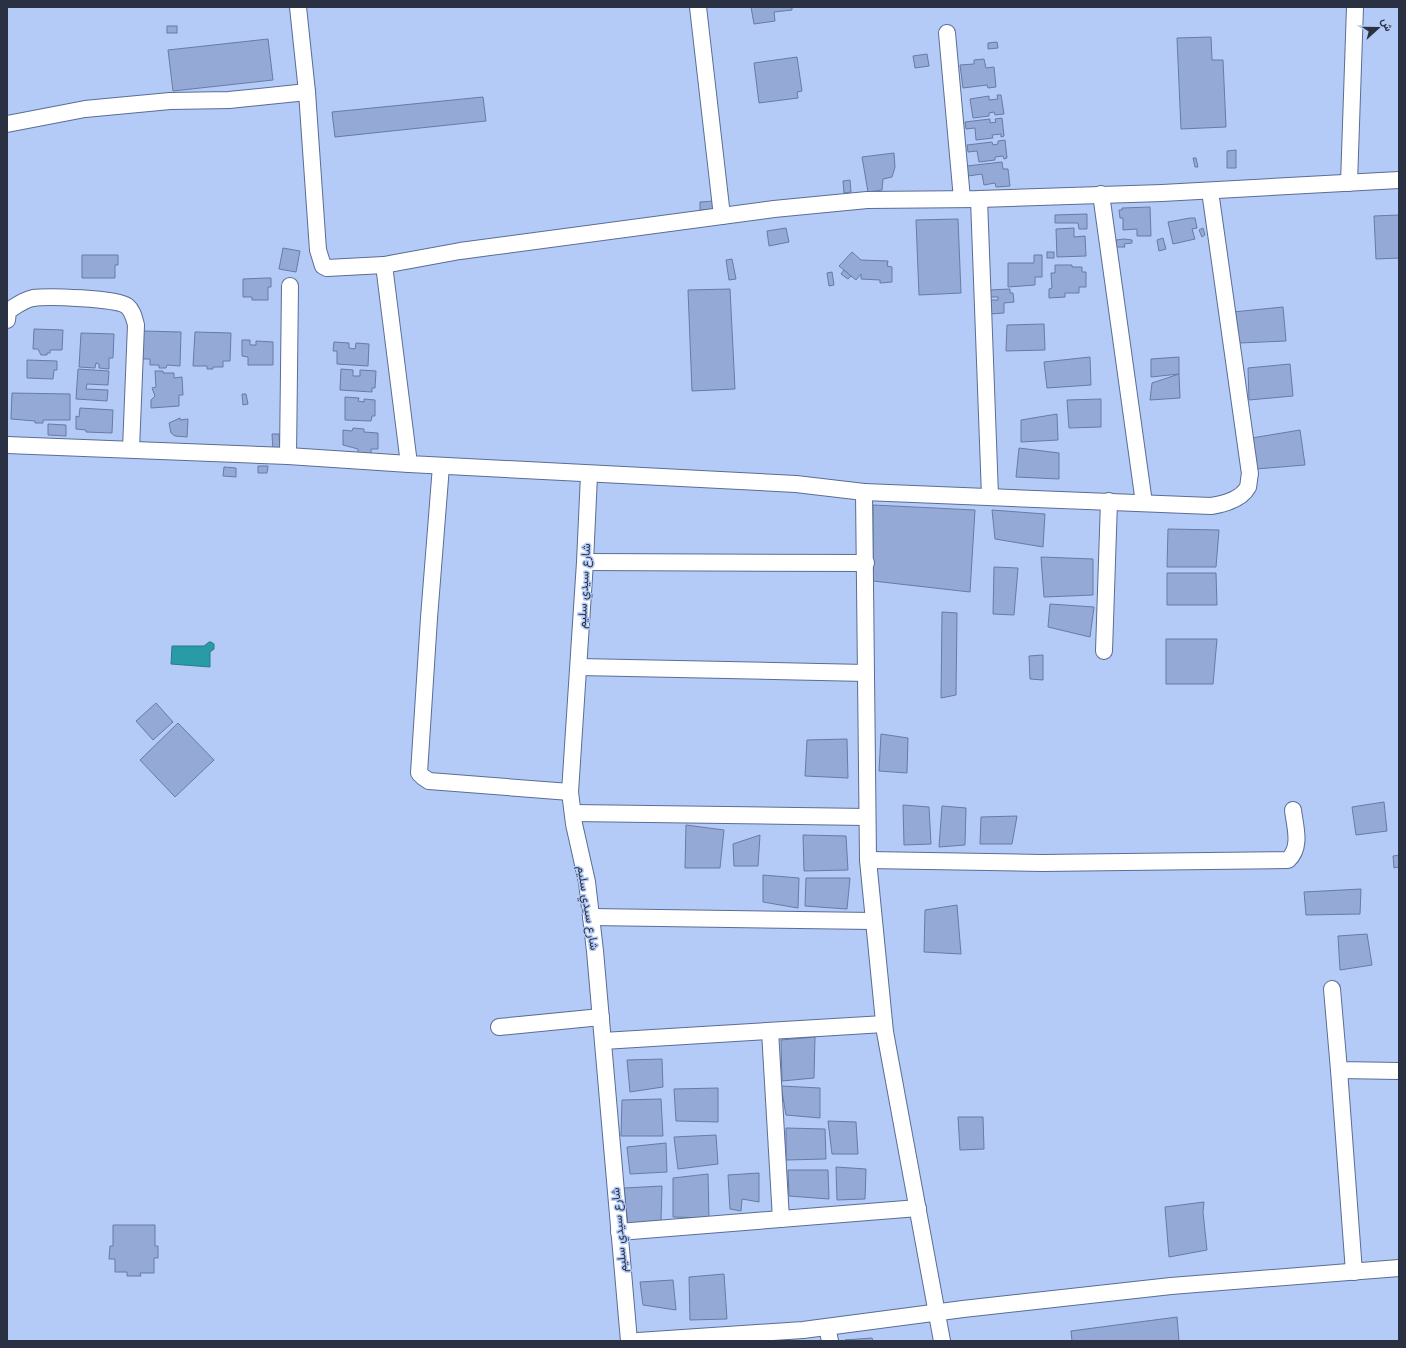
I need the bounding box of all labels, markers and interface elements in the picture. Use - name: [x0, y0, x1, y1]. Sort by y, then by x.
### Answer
- north arrow: [1358, 8, 1398, 48]
- text: ش: [1377, 15, 1397, 33]
- street label: شارع سيدي سليم: [573, 543, 596, 629]
- street label: شارع سيدي سليم: [571, 864, 604, 952]
- street label: شارع سيدي سليم: [606, 1187, 633, 1273]

